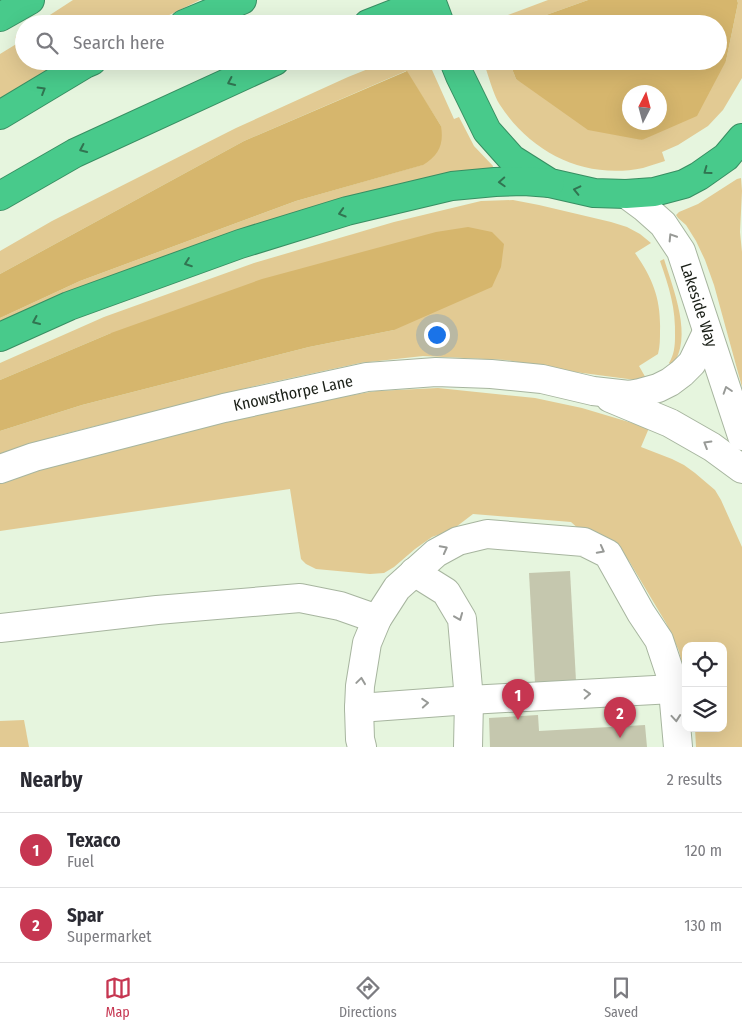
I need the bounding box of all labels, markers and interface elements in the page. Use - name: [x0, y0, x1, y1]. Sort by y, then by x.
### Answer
- search box: [15, 15, 727, 70]
- icon: search: [33, 29, 61, 57]
- text: Search here: [73, 31, 165, 54]
- one-way arrow: [227, 75, 236, 86]
- north arrow: [622, 85, 667, 130]
- one-way arrow: [36, 87, 45, 97]
- one-way arrow: [79, 143, 88, 153]
- one-way arrow: [703, 165, 713, 174]
- one-way arrow: [497, 177, 505, 188]
- one-way arrow: [573, 185, 582, 195]
- one-way arrow: [338, 207, 347, 218]
- one-way arrow: [668, 233, 678, 242]
- one-way arrow: [184, 257, 193, 267]
- street label: Lakeside Way: [676, 261, 722, 350]
- one-way arrow: [32, 314, 41, 325]
- your location: [424, 322, 450, 348]
- street label: Knowsthorpe Lane: [232, 371, 355, 415]
- one-way arrow: [722, 386, 732, 394]
- one-way arrow: [703, 441, 712, 451]
- one-way arrow: [595, 544, 604, 554]
- one-way arrow: [438, 545, 447, 555]
- one-way arrow: [453, 612, 464, 621]
- map controls: [682, 642, 727, 732]
- button: locate: [682, 642, 727, 687]
- one-way arrow: [355, 677, 366, 685]
- pin: 1: [502, 679, 534, 720]
- button: layers: [682, 687, 727, 732]
- one-way arrow: [583, 688, 591, 699]
- pin: 2: [604, 697, 636, 738]
- one-way arrow: [421, 698, 429, 709]
- one-way arrow: [670, 714, 681, 722]
- text: Nearby: [20, 767, 82, 793]
- text: 2 results: [667, 770, 722, 789]
- text: Texaco: [67, 829, 121, 852]
- text: 1: [33, 841, 39, 860]
- text: 120 m: [684, 841, 722, 860]
- text: Fuel: [67, 852, 94, 871]
- text: Spar: [67, 904, 103, 927]
- text: 2: [32, 916, 40, 935]
- text: 130 m: [684, 916, 722, 935]
- text: Supermarket: [67, 927, 151, 946]
- tab: Map: [104, 974, 132, 1021]
- tab: Directions: [339, 974, 397, 1021]
- tab: Saved: [604, 974, 638, 1021]

